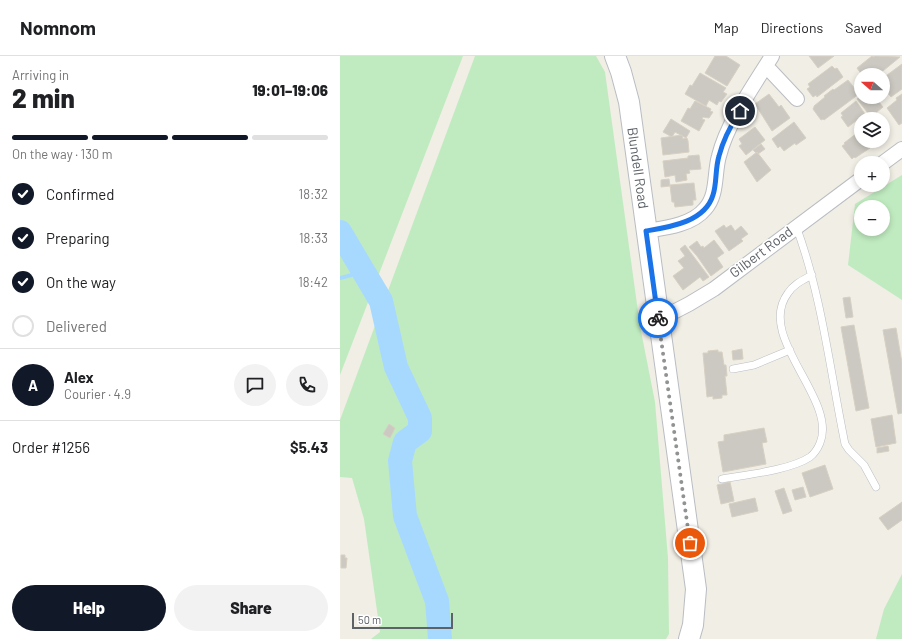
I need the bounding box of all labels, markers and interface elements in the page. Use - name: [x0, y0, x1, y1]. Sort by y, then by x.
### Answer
- text: Nomnom: [20, 16, 96, 39]
- text: Map: [714, 19, 739, 36]
- text: Directions: [761, 19, 823, 36]
- text: Saved: [845, 19, 882, 36]
- text: Arriving in: [12, 67, 69, 83]
- north arrow: [854, 68, 890, 104]
- map controls: [854, 68, 890, 236]
- text: 19:01–19:06: [252, 81, 328, 99]
- text: 2 min: [12, 82, 75, 113]
- pin: [723, 94, 757, 128]
- icon: home: [729, 100, 751, 122]
- button: layers: [854, 112, 890, 148]
- street label: Blundell Road: [624, 126, 653, 210]
- text: On the way · 130 m: [12, 146, 113, 162]
- button: +: [854, 156, 890, 192]
- icon: check: [12, 183, 34, 205]
- text: Confirmed: [46, 185, 114, 203]
- text: 18:32: [299, 186, 328, 202]
- button: −: [854, 200, 890, 236]
- street label: Gilbert Road: [726, 222, 796, 281]
- icon: check: [12, 227, 34, 249]
- text: Preparing: [46, 229, 110, 247]
- text: 18:33: [299, 230, 328, 246]
- icon: check: [12, 271, 34, 293]
- text: On the way: [46, 273, 116, 291]
- text: 18:42: [298, 274, 328, 290]
- courier: [638, 298, 678, 338]
- icon: bike: [647, 307, 669, 329]
- text: Delivered: [46, 317, 107, 335]
- button: chat: [234, 364, 276, 406]
- button: phone: [286, 364, 328, 406]
- text: Alex: [64, 368, 94, 386]
- text: A: [28, 376, 38, 394]
- text: Courier · 4.9: [64, 386, 131, 402]
- text: Order #1256: [12, 438, 90, 456]
- text: $5.43: [290, 438, 328, 456]
- pin: [673, 526, 707, 560]
- icon: bag: [679, 532, 701, 554]
- button: Help: [12, 585, 166, 631]
- button: Share: [174, 585, 328, 631]
- scale bar: [352, 611, 453, 630]
- text: 50 m: [358, 613, 381, 626]

